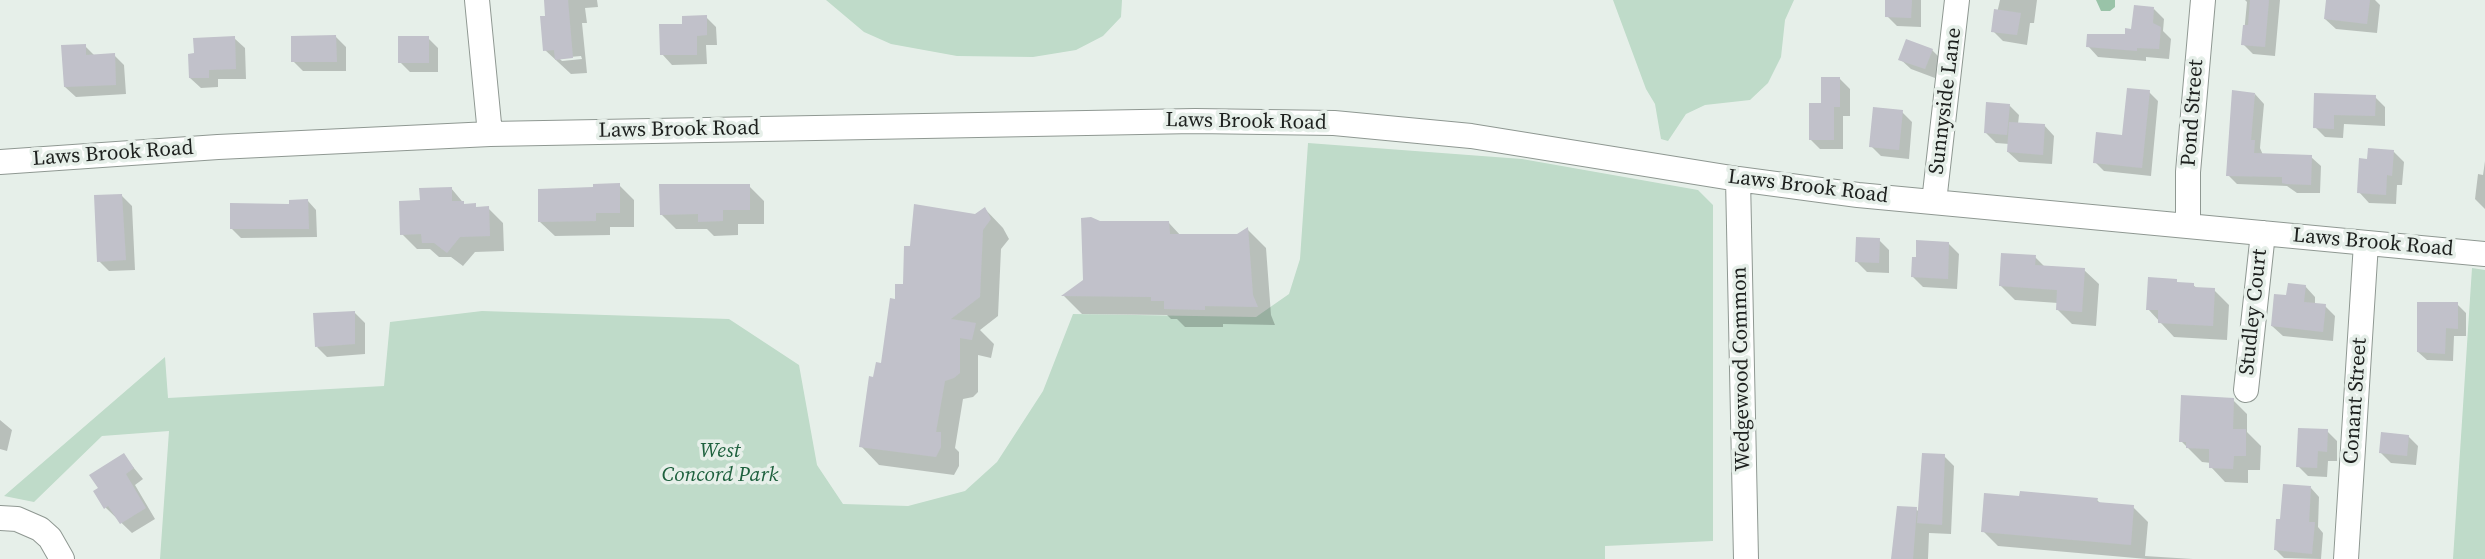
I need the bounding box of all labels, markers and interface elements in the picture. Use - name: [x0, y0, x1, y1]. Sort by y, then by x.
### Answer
- street label: Sunnyside Lane: [1925, 26, 1967, 176]
- street label: Pond Street: [2177, 59, 2209, 167]
- street label: Laws Brook Road: [1165, 108, 1327, 136]
- street label: Laws Brook Road: [598, 116, 760, 144]
- street label: Laws Brook Road: [32, 136, 194, 172]
- street label: Laws Brook Road: [1726, 165, 1890, 209]
- street label: Laws Brook Road: [2292, 223, 2454, 263]
- street label: Studley Court: [2235, 248, 2273, 376]
- street label: Wedgewood Common: [1728, 266, 1756, 472]
- street label: Conant Street: [2339, 337, 2373, 465]
- park label: West Concord Park: [662, 439, 778, 489]

